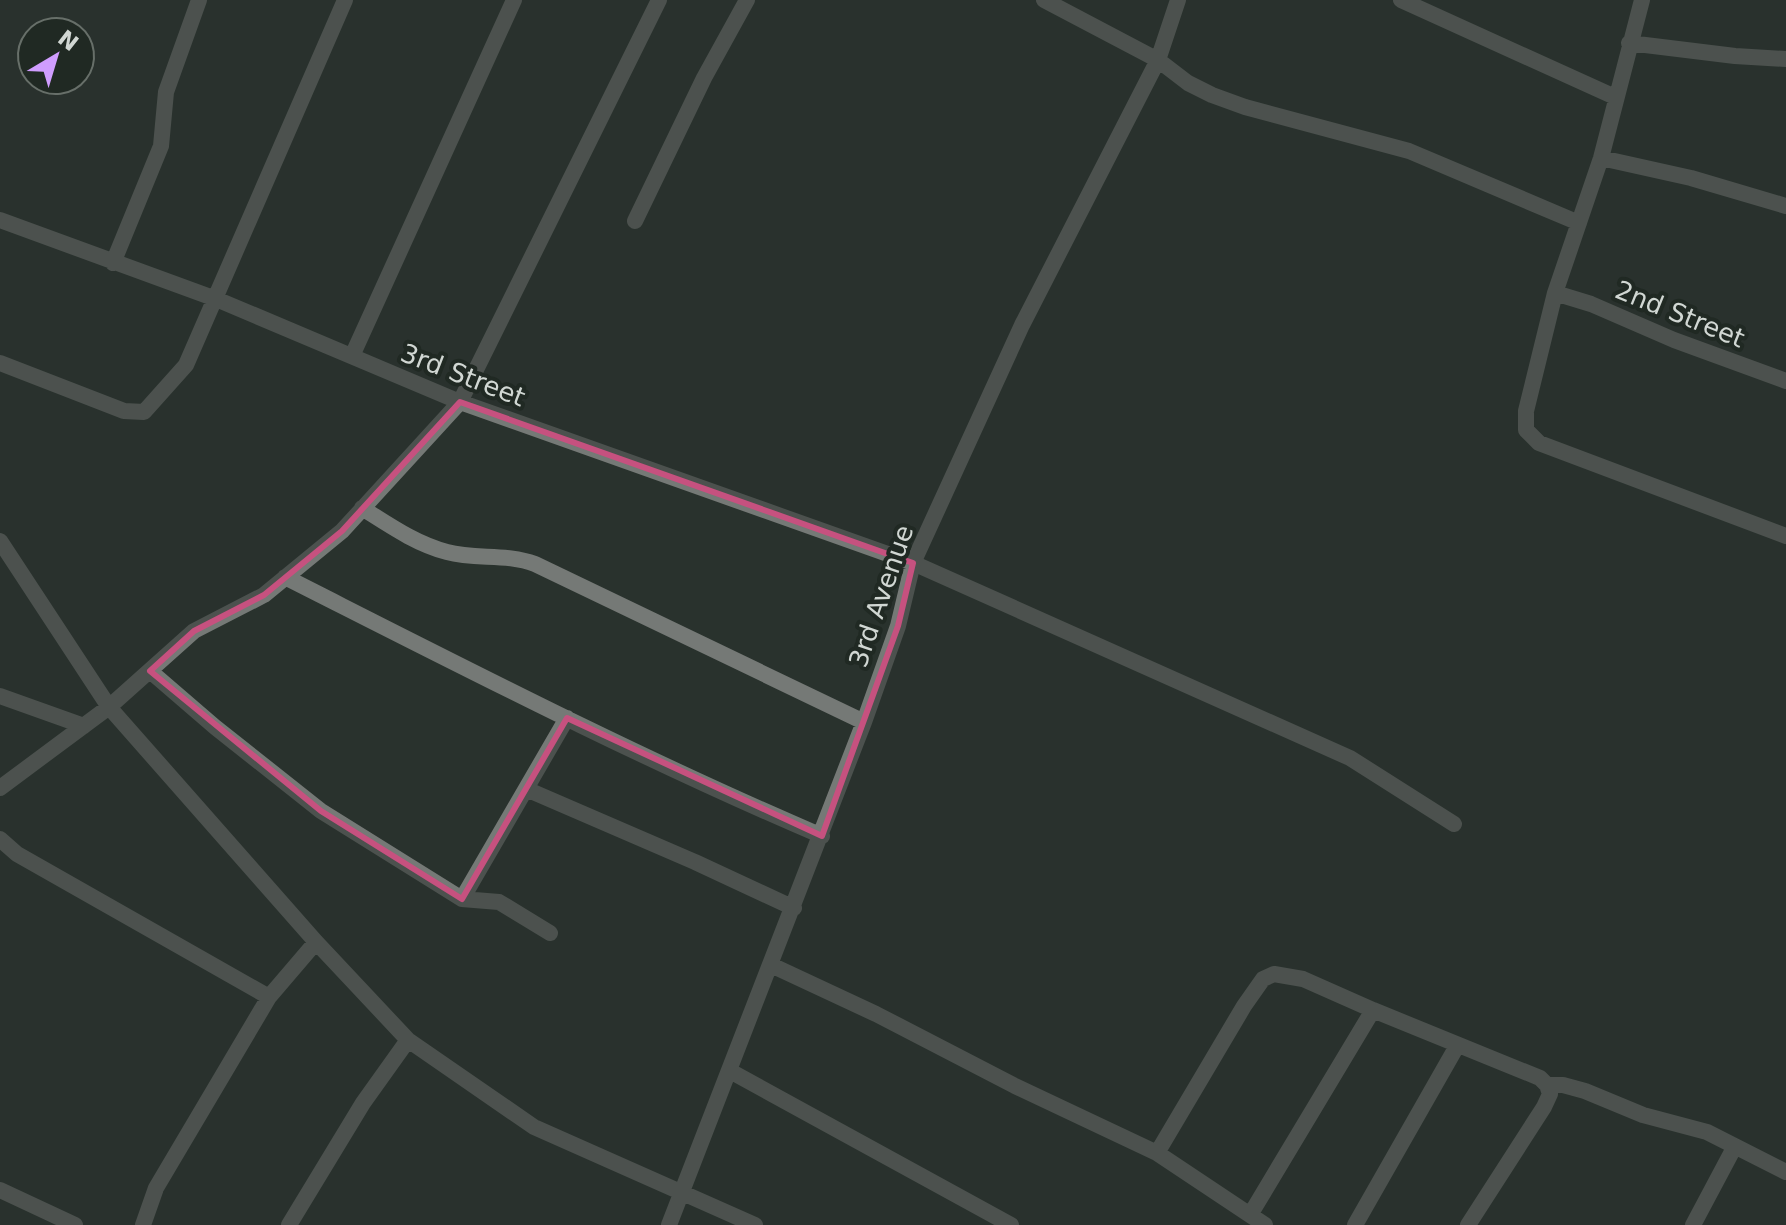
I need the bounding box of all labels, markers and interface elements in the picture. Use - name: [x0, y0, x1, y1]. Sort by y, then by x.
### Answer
- north arrow: [16, 16, 96, 96]
- text: N: [53, 25, 83, 56]
- street label: 2nd Street: [1611, 274, 1749, 354]
- street label: 3rd Street: [397, 338, 529, 412]
- street label: 3rd Avenue: [843, 521, 919, 671]

